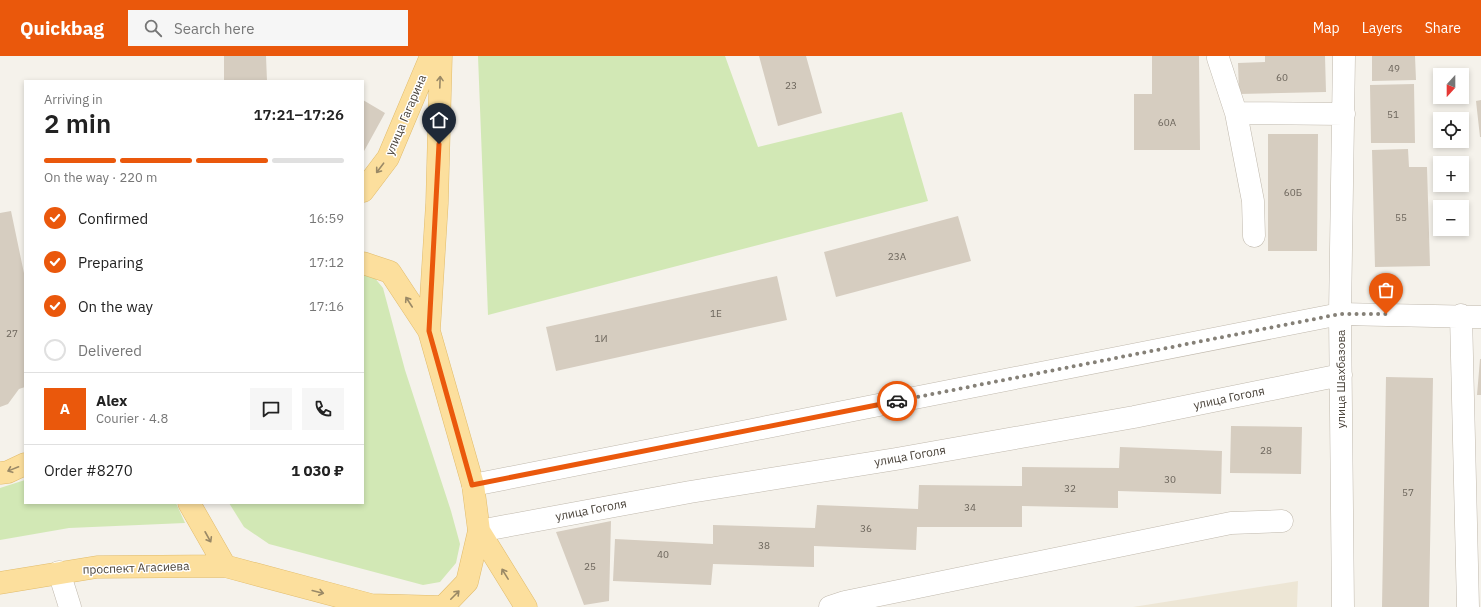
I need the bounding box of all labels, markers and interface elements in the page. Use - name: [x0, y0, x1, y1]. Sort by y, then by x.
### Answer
- search box: [128, 10, 408, 46]
- text: Quickbag: [20, 16, 104, 40]
- icon: search: [142, 17, 164, 39]
- text: Search here: [174, 19, 254, 38]
- text: Map: [1313, 19, 1340, 37]
- text: Layers: [1362, 19, 1403, 37]
- text: Share: [1425, 19, 1461, 37]
- house number: 49: [1388, 62, 1400, 75]
- north arrow: [1433, 68, 1469, 104]
- map controls: [1433, 68, 1469, 236]
- house number: 60: [1276, 71, 1288, 84]
- street label: улица Гагарина: [382, 72, 430, 157]
- one-way arrow: [437, 76, 444, 89]
- house number: 23: [785, 79, 797, 92]
- text: Arriving in: [44, 91, 103, 108]
- pin: [422, 103, 456, 144]
- text: 17:21–17:26: [254, 105, 344, 124]
- text: 2 min: [44, 106, 111, 140]
- house number: 51: [1387, 108, 1399, 121]
- icon: home: [428, 109, 450, 131]
- button: locate: [1433, 112, 1469, 148]
- house number: 60А: [1158, 116, 1177, 129]
- button: +: [1433, 156, 1469, 192]
- one-way arrow: [376, 162, 385, 173]
- text: On the way · 220 m: [44, 169, 157, 186]
- house number: 60Б: [1284, 186, 1302, 199]
- button: −: [1433, 200, 1469, 236]
- icon: check: [44, 207, 66, 229]
- text: Confirmed: [78, 209, 148, 228]
- text: 16:59: [309, 210, 344, 227]
- house number: 55: [1395, 211, 1407, 224]
- house number: 23А: [888, 250, 907, 263]
- icon: check: [44, 251, 66, 273]
- text: Preparing: [78, 253, 143, 272]
- text: 17:12: [309, 254, 344, 271]
- pin: [1369, 273, 1403, 314]
- icon: bag: [1375, 279, 1397, 301]
- icon: check: [44, 295, 66, 317]
- one-way arrow: [405, 296, 414, 307]
- text: On the way: [78, 297, 153, 316]
- text: 17:16: [309, 298, 344, 315]
- house number: 1Е: [710, 307, 722, 320]
- house number: 27: [6, 327, 18, 340]
- street label: улица Шахбазова: [1333, 329, 1348, 429]
- house number: 1И: [594, 332, 608, 345]
- text: Delivered: [78, 341, 142, 360]
- courier: [877, 381, 917, 421]
- street label: улица Гоголя: [1192, 383, 1266, 412]
- button: chat: [250, 388, 292, 430]
- button: phone: [302, 388, 344, 430]
- icon: car: [886, 390, 908, 412]
- text: Alex: [96, 391, 127, 410]
- text: A: [60, 399, 70, 418]
- text: Courier · 4.8: [96, 410, 168, 427]
- street label: улица Гоголя: [873, 442, 947, 469]
- house number: 28: [1260, 444, 1272, 457]
- text: Order #8270: [44, 461, 133, 480]
- text: 1 030 ₽: [291, 461, 344, 480]
- one-way arrow: [7, 466, 19, 474]
- house number: 30: [1164, 473, 1176, 486]
- house number: 32: [1064, 482, 1076, 495]
- house number: 57: [1402, 486, 1414, 499]
- street label: улица Гоголя: [554, 495, 628, 524]
- house number: 34: [964, 501, 976, 514]
- house number: 36: [860, 522, 872, 535]
- one-way arrow: [205, 531, 213, 543]
- house number: 38: [758, 539, 770, 552]
- house number: 40: [657, 548, 669, 561]
- street label: проспект Агасиева: [82, 558, 190, 577]
- house number: 25: [584, 560, 596, 573]
- one-way arrow: [501, 568, 509, 580]
- one-way arrow: [311, 589, 324, 596]
- one-way arrow: [450, 590, 460, 600]

